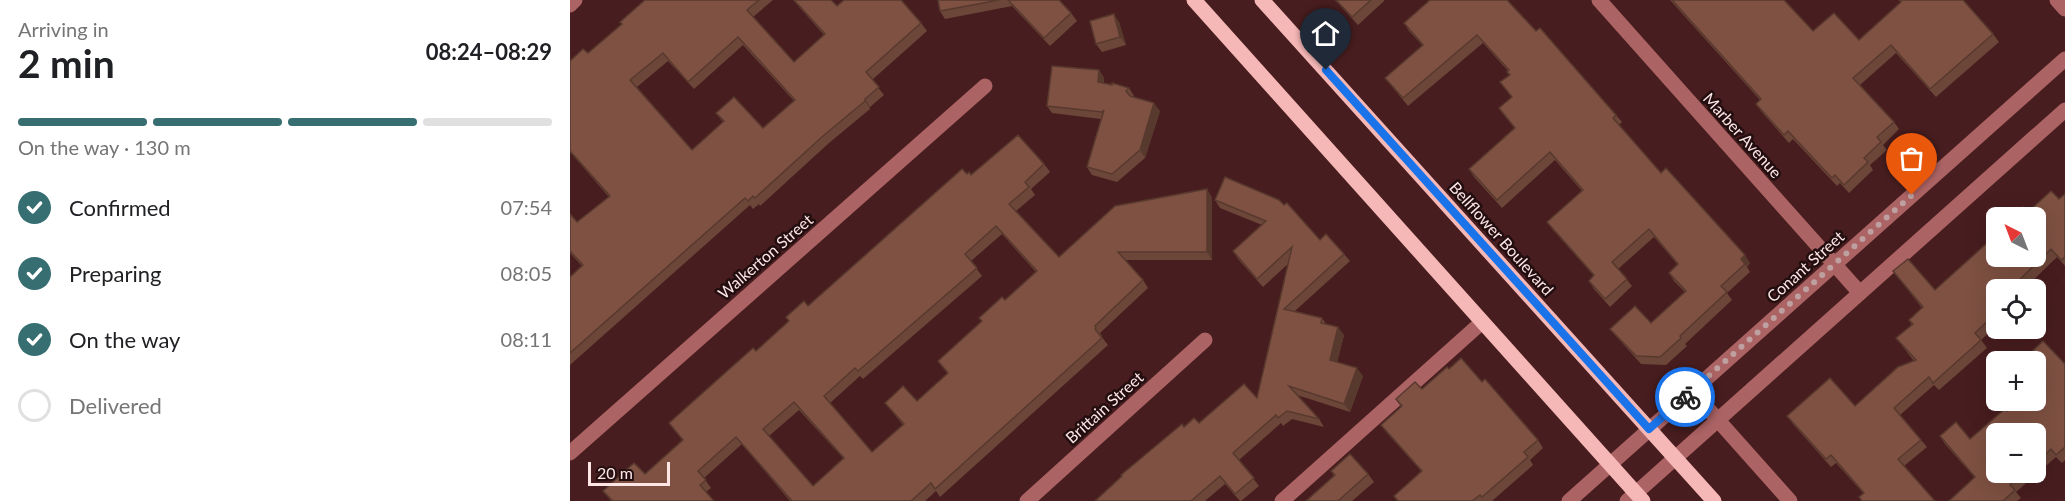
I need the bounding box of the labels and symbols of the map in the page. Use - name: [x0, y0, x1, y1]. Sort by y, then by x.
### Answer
- pin: [1300, 8, 1351, 70]
- street label: Marber Avenue: [1700, 89, 1786, 181]
- pin: [1886, 133, 1937, 195]
- street label: Bellflower Boulevard: [1446, 177, 1558, 299]
- north arrow: [1986, 207, 2046, 267]
- street label: Walkerton Street: [714, 210, 816, 302]
- street label: Conant Street: [1763, 226, 1848, 306]
- street label: Brittain Street: [1061, 367, 1147, 447]
- courier: [1655, 367, 1715, 427]
- scale bar: [588, 459, 670, 486]

